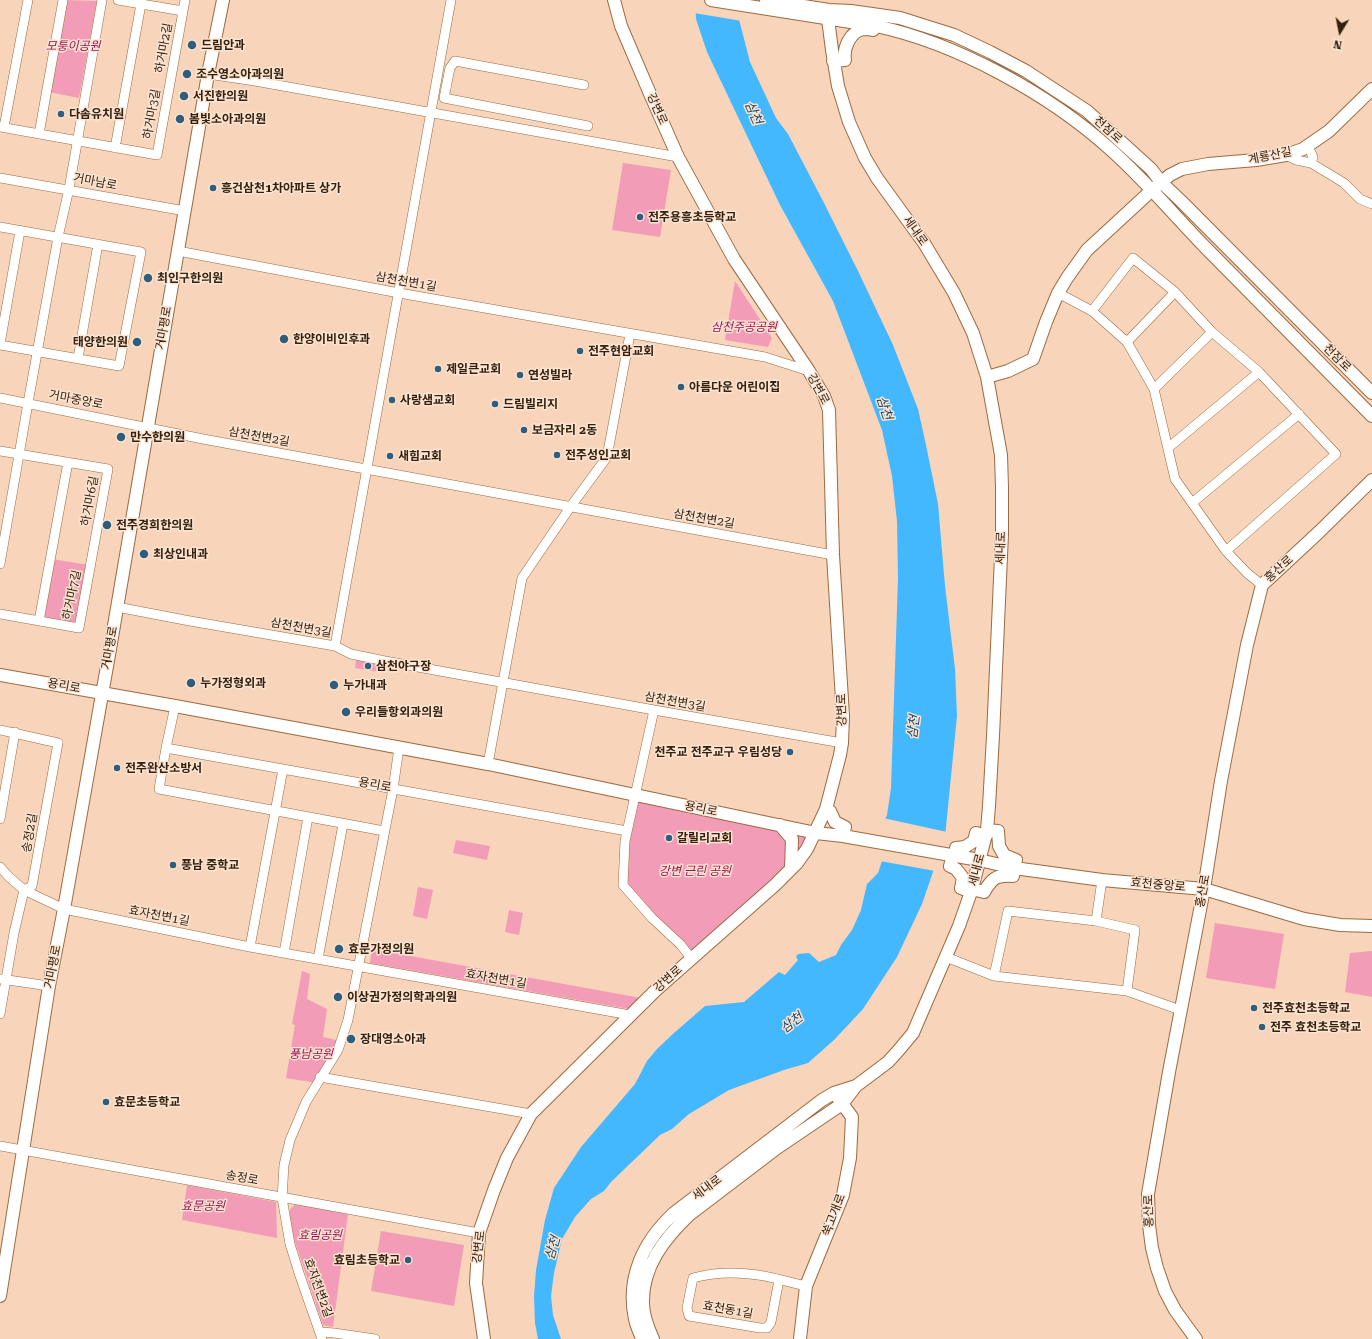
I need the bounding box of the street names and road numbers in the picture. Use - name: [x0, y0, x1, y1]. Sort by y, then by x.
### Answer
- street label: 하거마2길: [152, 22, 176, 74]
- street label: 하거마3길: [140, 88, 164, 140]
- street label: 강변로: [644, 91, 670, 127]
- street label: 천잠로: [1091, 114, 1125, 146]
- street label: 계룡산길: [1247, 145, 1293, 167]
- street label: 거마남로: [72, 171, 118, 193]
- street label: 세내로: [900, 213, 930, 249]
- street label: 삼천천변1길: [374, 270, 438, 294]
- street label: 거마평로: [153, 305, 175, 351]
- street label: 천잠로: [1320, 341, 1354, 375]
- street label: 강변로: [804, 371, 832, 407]
- street label: 거마중앙로: [48, 388, 104, 412]
- street label: 삼천천변2길: [227, 425, 291, 449]
- street label: 하거마6길: [78, 475, 102, 527]
- street label: 삼천천변2길: [672, 507, 736, 531]
- street label: 세내로: [993, 531, 1009, 565]
- street label: 홍산로: [1262, 553, 1296, 585]
- street label: 하거마7길: [60, 569, 84, 621]
- street label: 삼천천변3길: [269, 616, 333, 640]
- street label: 거마평로: [99, 625, 121, 671]
- street label: 용리로: [46, 676, 82, 696]
- street label: 삼천천변3길: [643, 690, 707, 714]
- street label: 강변로: [835, 693, 849, 727]
- street label: 용리로: [357, 775, 393, 795]
- street label: 용리로: [683, 799, 719, 819]
- street label: 송정2길: [19, 812, 41, 854]
- street label: 세내로: [966, 852, 988, 888]
- street label: 홍산로: [1193, 873, 1213, 909]
- street label: 효천중앙로: [1130, 875, 1186, 895]
- street label: 효자천변1길: [127, 903, 191, 929]
- street label: 거마평로: [42, 944, 64, 990]
- street label: 강변로: [651, 963, 685, 995]
- street label: 효자천변1길: [464, 967, 528, 991]
- street label: 송정로: [224, 1168, 260, 1188]
- street label: 세내로: [689, 1172, 725, 1204]
- street label: 쑥고개로: [819, 1192, 849, 1238]
- street label: 홍산로: [1142, 1194, 1156, 1228]
- street label: 강변로: [470, 1230, 488, 1264]
- street label: 효자천변2길: [301, 1256, 335, 1320]
- street label: 효천동1길: [702, 1298, 754, 1322]

